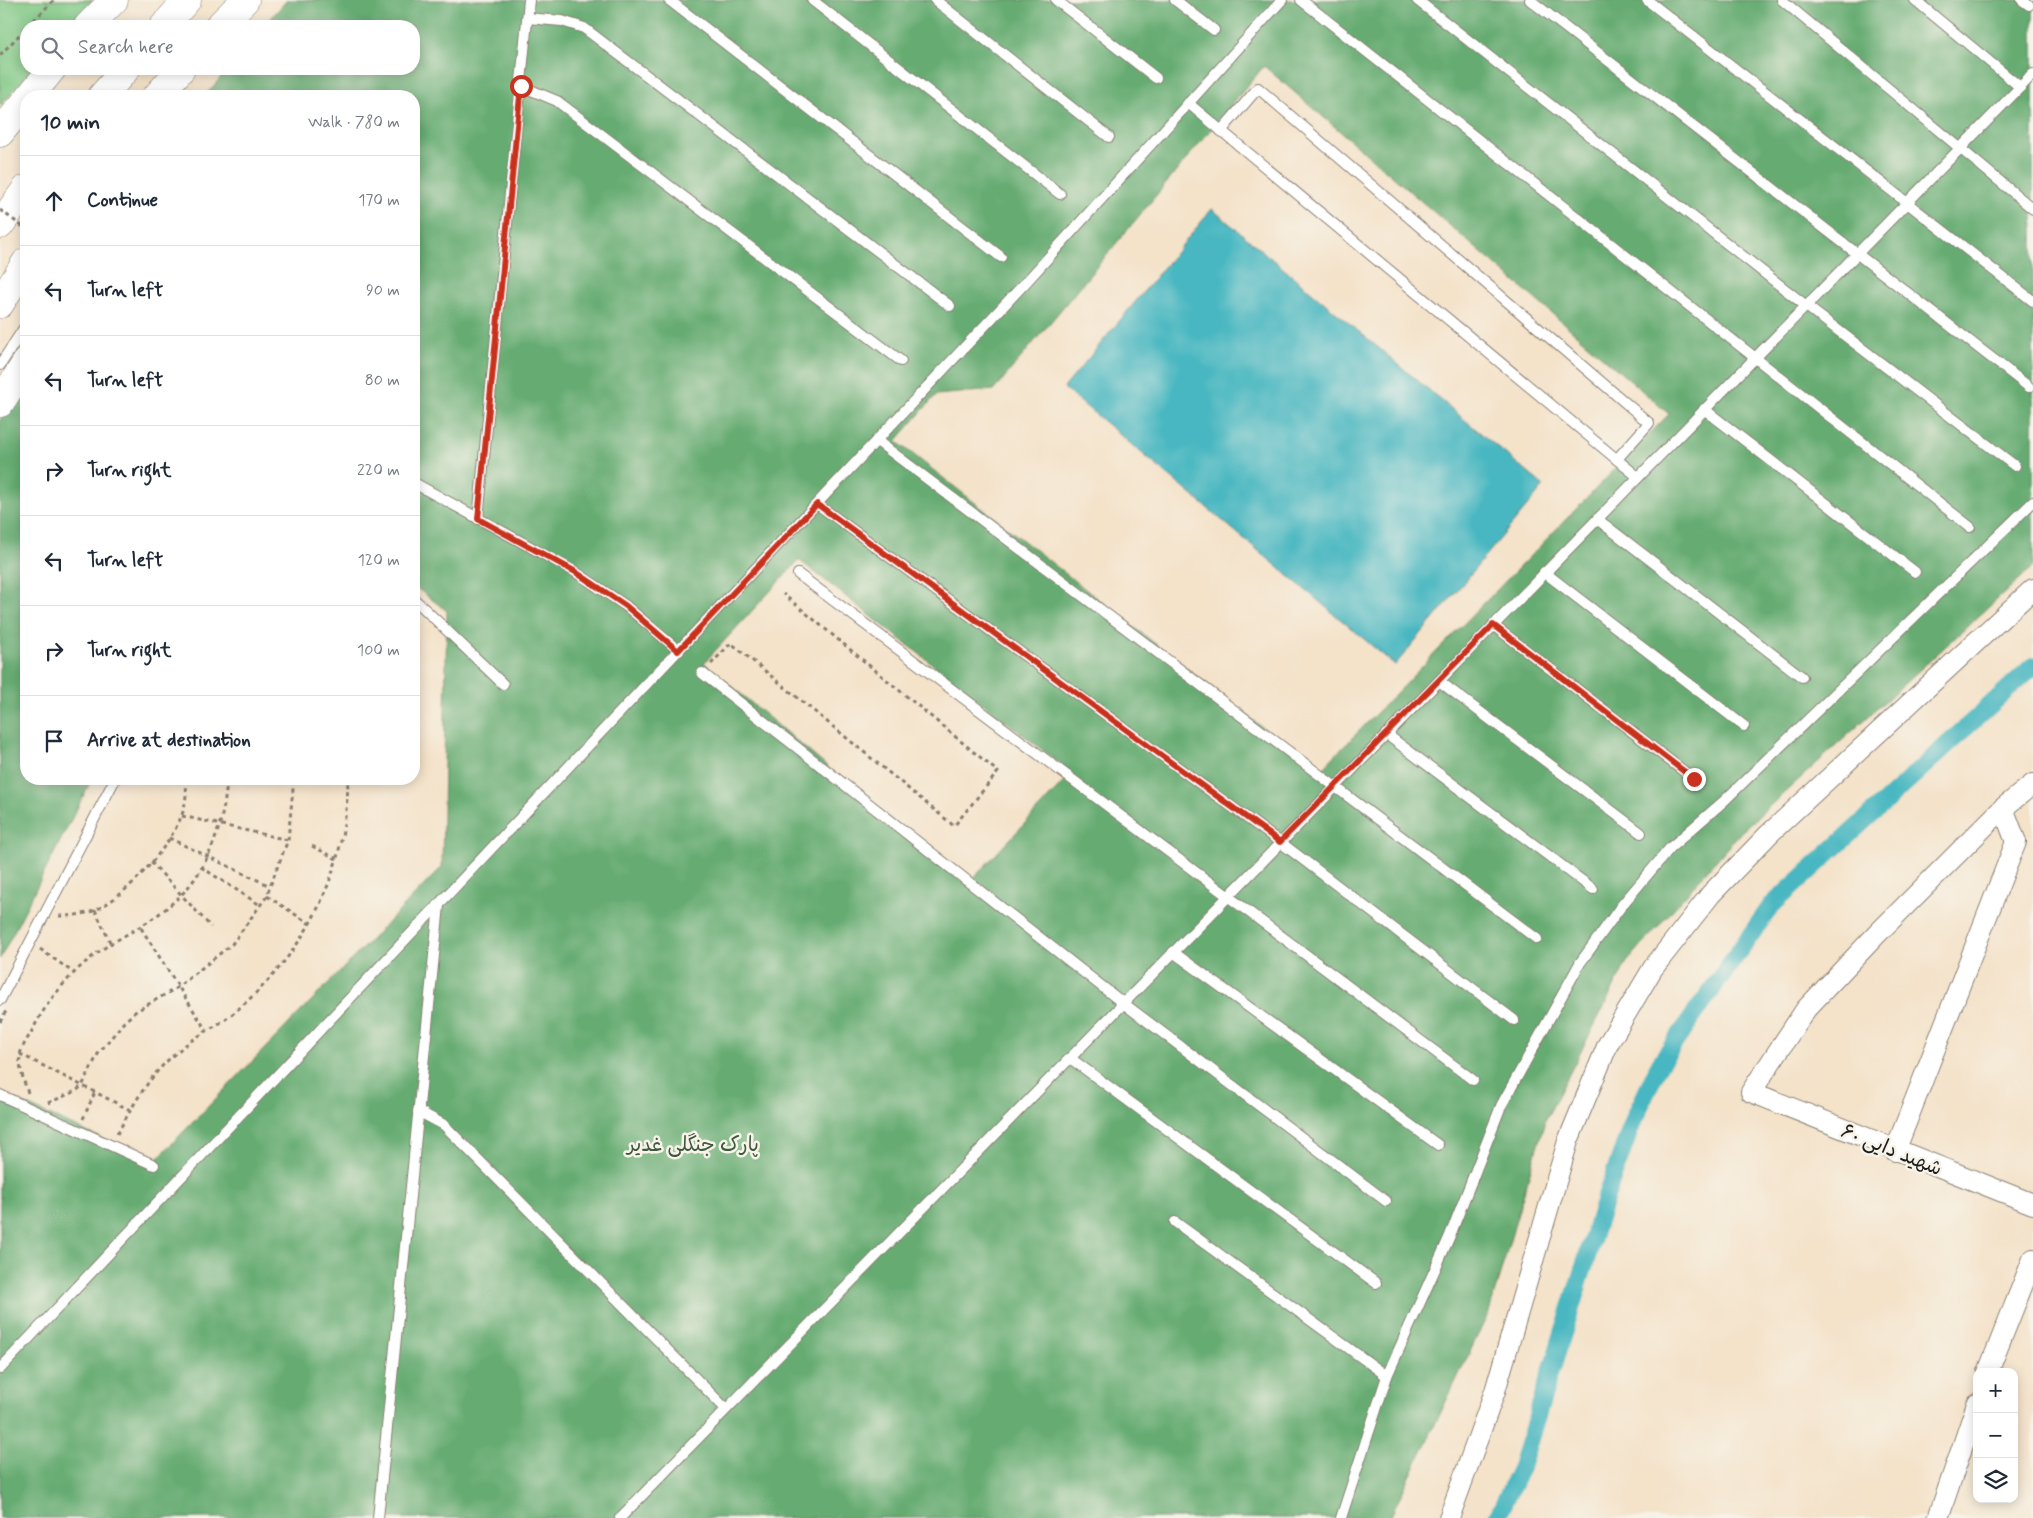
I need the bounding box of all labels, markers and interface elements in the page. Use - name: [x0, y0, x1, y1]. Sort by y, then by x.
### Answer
- search box: [20, 20, 420, 75]
- icon: search: [38, 34, 66, 62]
- text: Search here: [78, 35, 174, 60]
- route start: [510, 75, 533, 98]
- text: 10 min: [40, 109, 100, 137]
- text: Walk · 780 m: [308, 112, 400, 133]
- icon: ahead: [40, 187, 68, 215]
- text: Continue: [87, 188, 158, 213]
- text: 170 m: [358, 190, 400, 211]
- icon: left: [40, 277, 68, 305]
- text: Turn left: [87, 278, 163, 303]
- text: 90 m: [366, 280, 400, 301]
- icon: left: [40, 367, 68, 395]
- text: Turn left: [87, 368, 163, 393]
- text: 80 m: [365, 370, 400, 391]
- icon: right: [40, 457, 68, 485]
- text: Turn right: [87, 458, 171, 483]
- text: 220 m: [357, 460, 400, 481]
- icon: left: [40, 547, 68, 575]
- text: Turn left: [87, 548, 163, 573]
- text: 120 m: [358, 550, 400, 571]
- icon: right: [40, 637, 68, 665]
- text: Turn right: [87, 638, 171, 663]
- text: 100 m: [357, 640, 400, 661]
- icon: arrive: [40, 727, 68, 755]
- text: Arrive at destination: [87, 728, 251, 753]
- route end: [1683, 768, 1706, 791]
- street label: شهید دایی ۶۰: [1837, 1118, 1946, 1183]
- park label: پارک جنگلی غدیر: [625, 1132, 759, 1159]
- map controls: [1973, 1368, 2018, 1503]
- button: +: [1973, 1368, 2018, 1413]
- button: −: [1973, 1413, 2018, 1458]
- button: layers: [1973, 1458, 2018, 1503]

